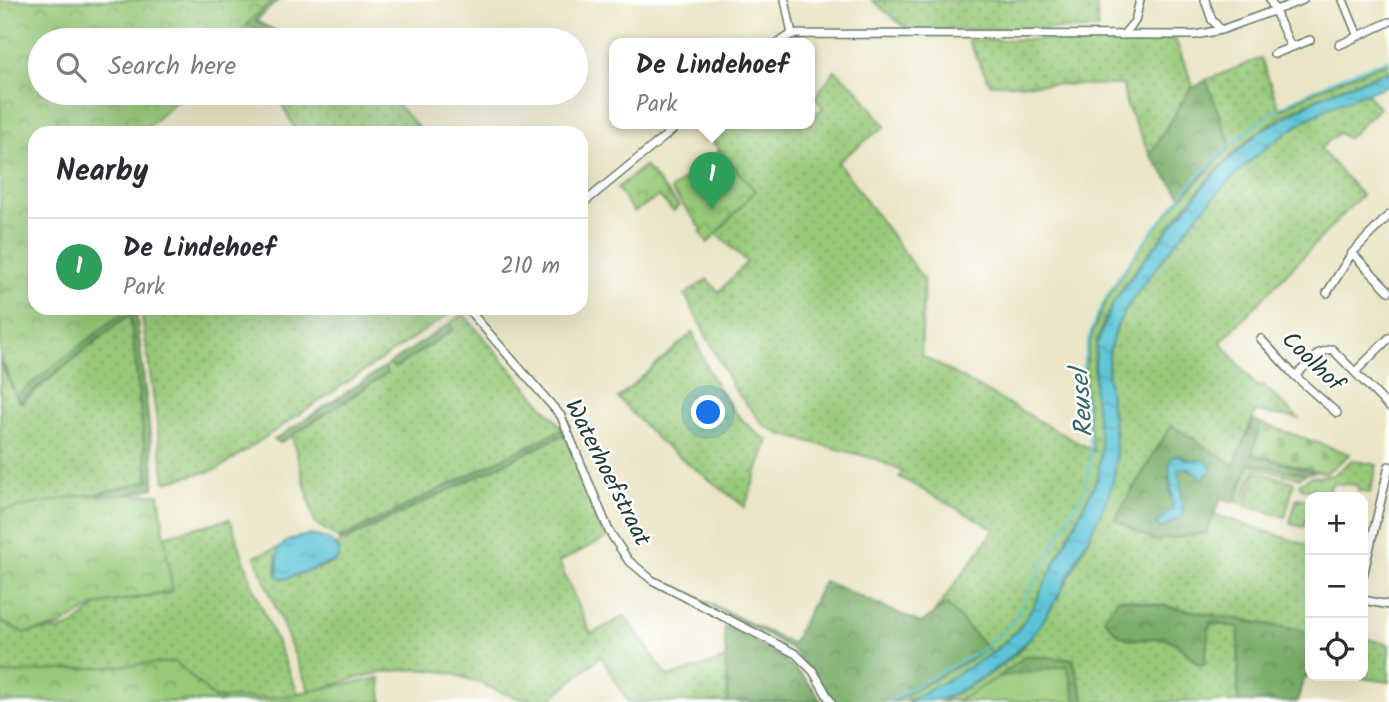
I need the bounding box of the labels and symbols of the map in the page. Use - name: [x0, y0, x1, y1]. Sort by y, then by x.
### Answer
- pin: 1: [689, 152, 735, 210]
- street label: Coolhof: [1272, 322, 1355, 404]
- water label: Reusel: [1059, 363, 1106, 439]
- street label: Waterhoefstraat: [553, 392, 661, 554]
- your location: [691, 395, 725, 429]

